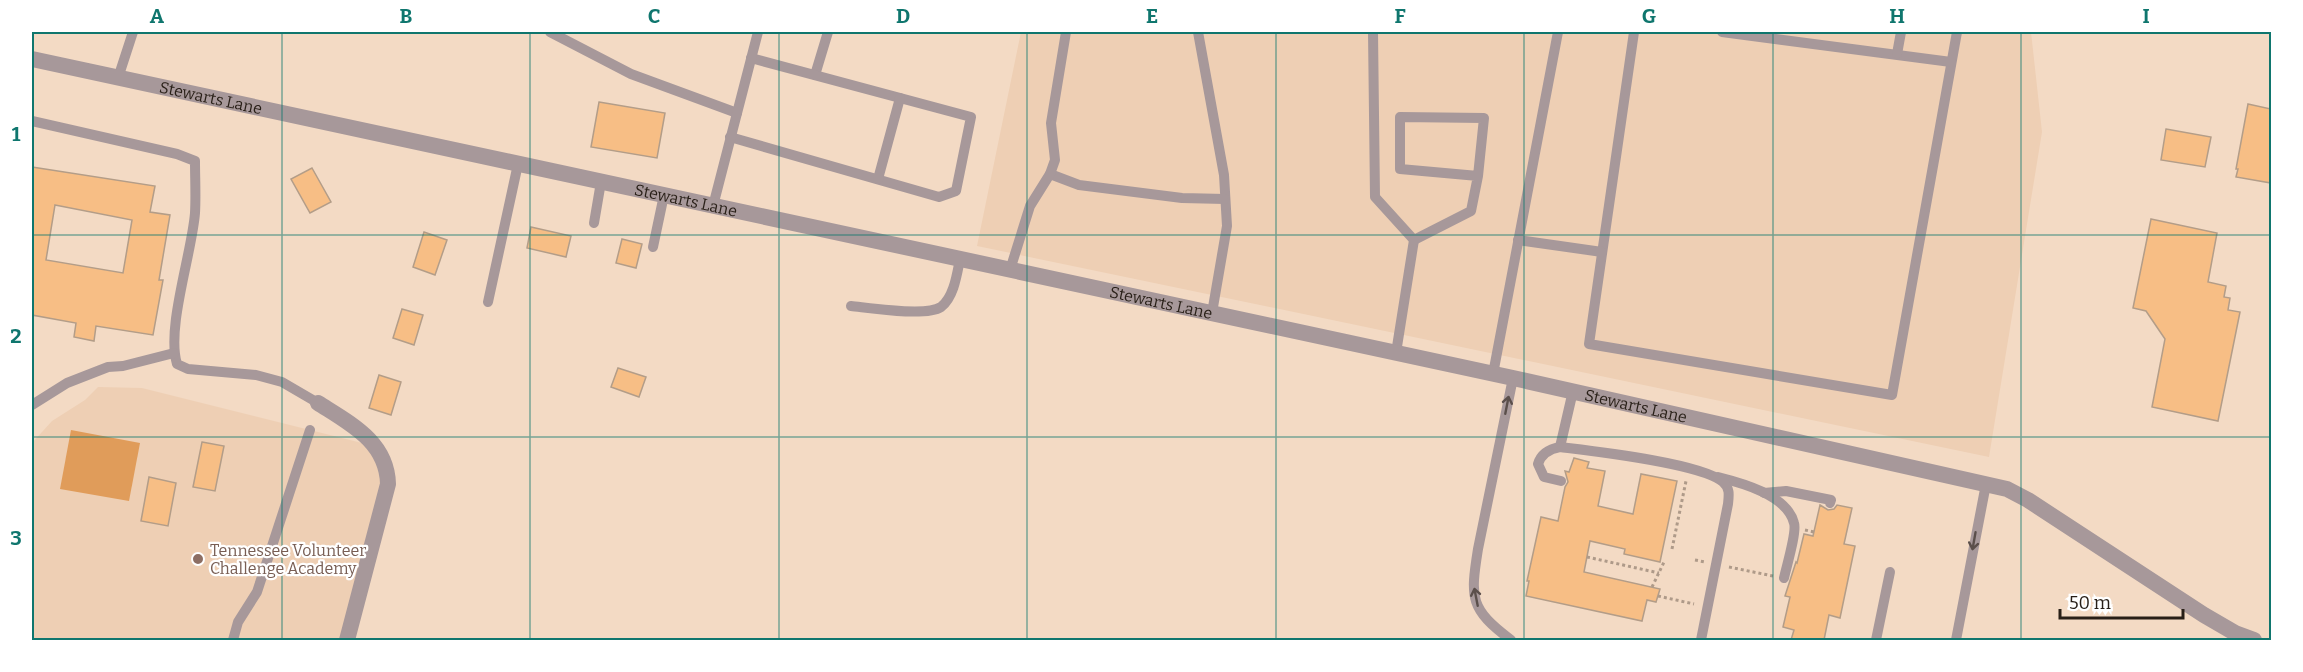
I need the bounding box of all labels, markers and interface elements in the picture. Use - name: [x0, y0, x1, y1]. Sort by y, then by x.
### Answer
- text: A: [150, 4, 165, 28]
- text: B: [400, 4, 413, 28]
- text: C: [648, 4, 660, 28]
- text: D: [896, 4, 910, 28]
- text: E: [1146, 4, 1158, 28]
- text: F: [1394, 4, 1406, 28]
- text: G: [1642, 4, 1656, 28]
- text: H: [1889, 4, 1905, 28]
- text: I: [2142, 4, 2150, 28]
- street label: Stewarts Lane: [158, 77, 264, 118]
- text: 1: [12, 122, 21, 146]
- street label: Stewarts Lane: [633, 180, 739, 220]
- street label: Stewarts Lane: [1108, 282, 1214, 323]
- text: 2: [10, 324, 22, 348]
- street label: Stewarts Lane: [1583, 385, 1689, 426]
- one-way arrow: [1502, 396, 1513, 416]
- text: 3: [10, 526, 22, 550]
- one-way arrow: [1968, 531, 1979, 550]
- place label: Tennessee Volunteer Challenge Academy: [210, 541, 366, 578]
- marker: Tennessee Volunteer Challenge Academy: [191, 552, 205, 566]
- scale bar: [2060, 582, 2183, 620]
- one-way arrow: [1470, 588, 1481, 607]
- text: 50 m: [2069, 592, 2111, 614]

